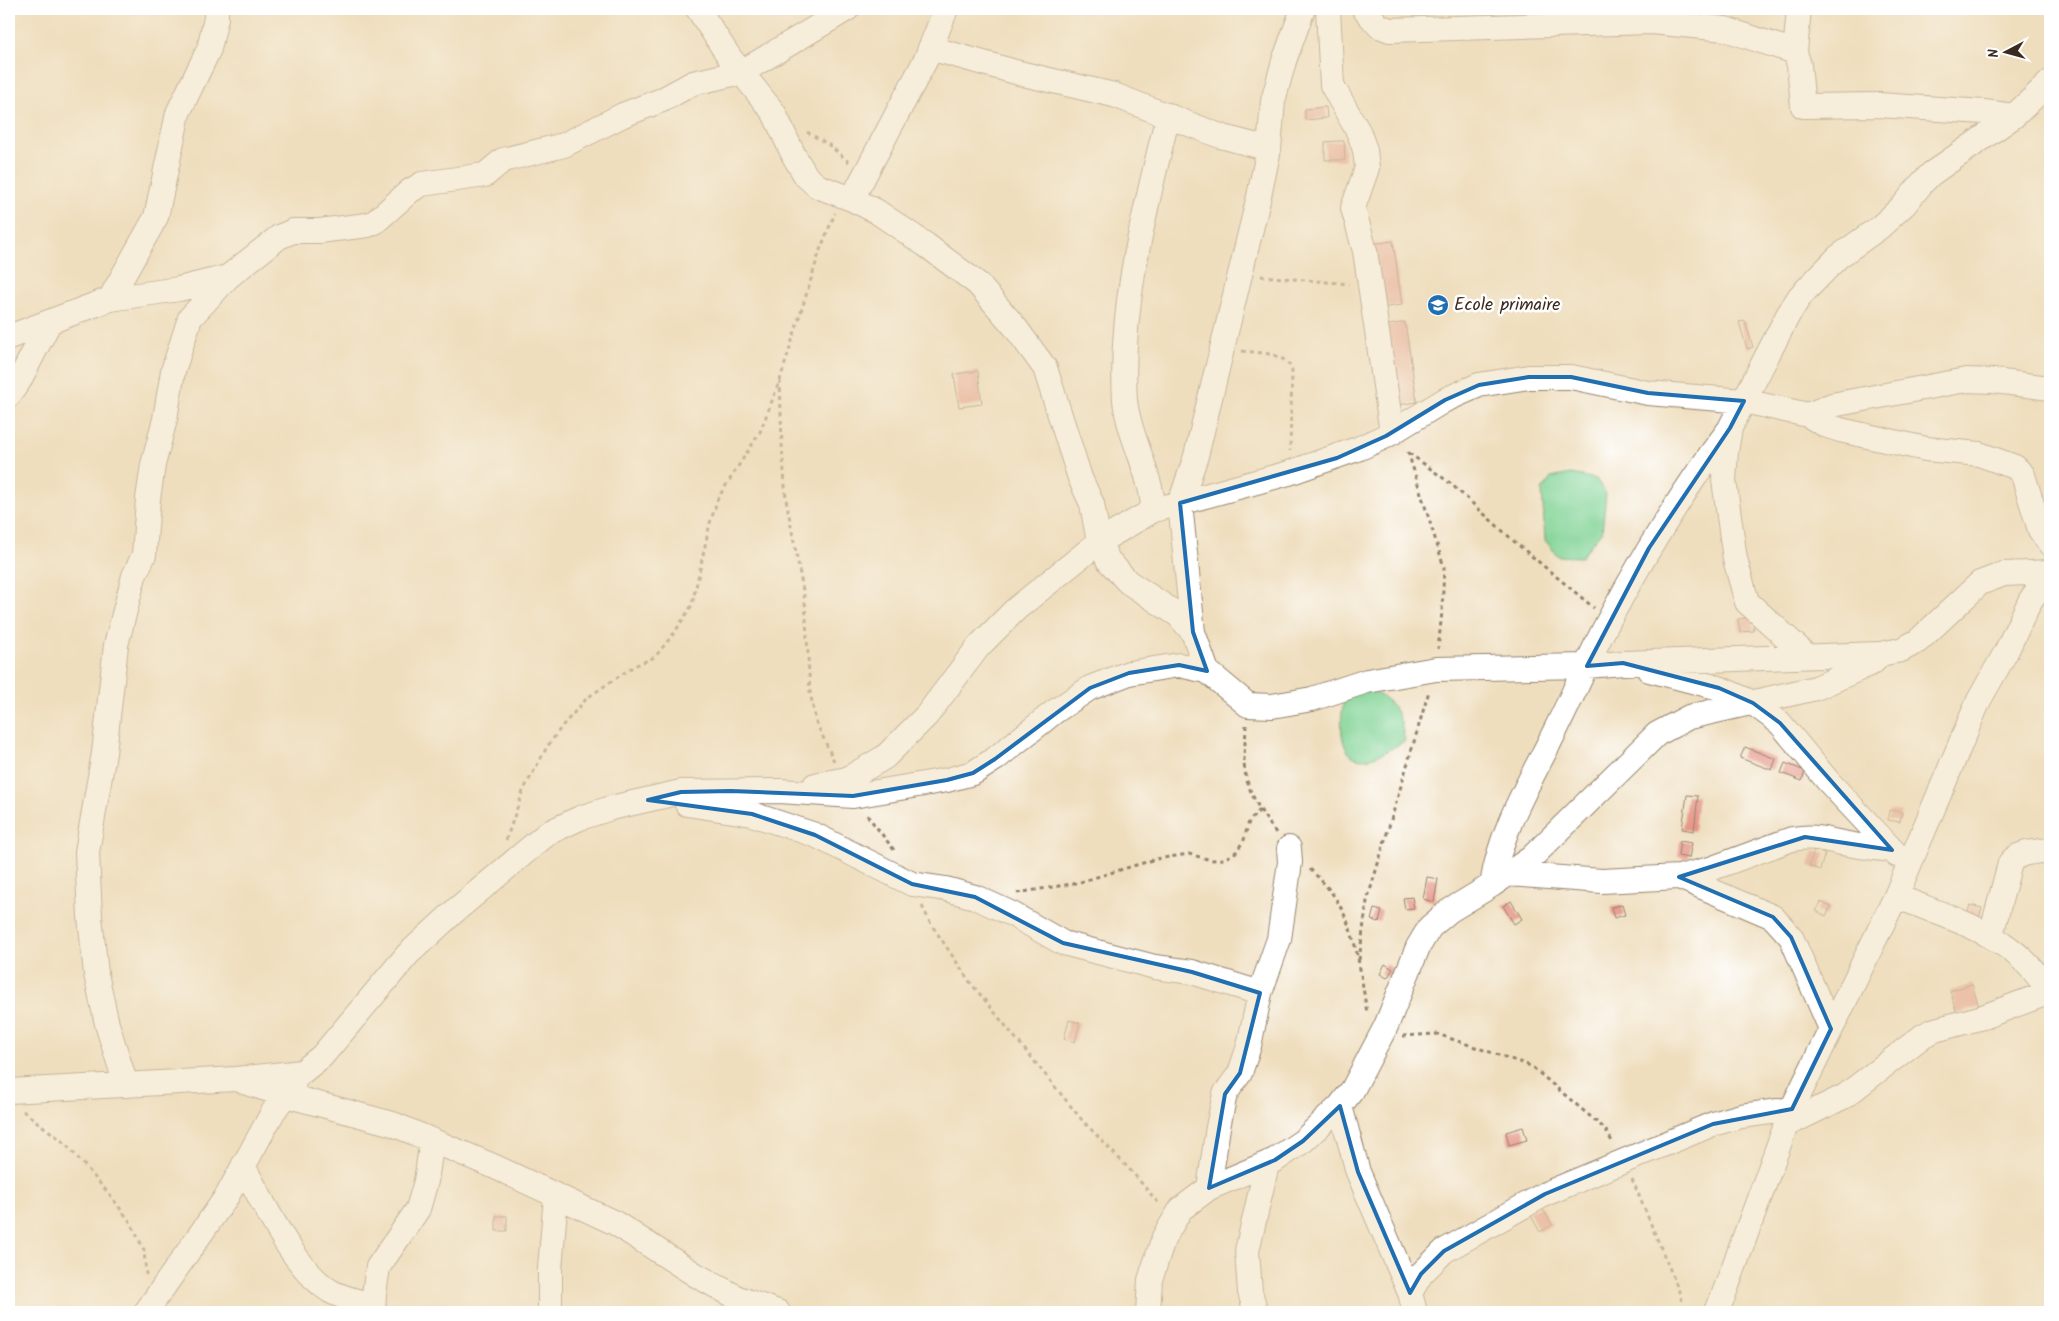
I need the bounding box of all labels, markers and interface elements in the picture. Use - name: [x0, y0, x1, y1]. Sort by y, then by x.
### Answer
- north arrow: [1982, 28, 2032, 78]
- text: N: [1983, 48, 2005, 59]
- place label: Ecole primaire: [1454, 291, 1560, 320]
- school or university icon: Ecole primaire: [1426, 293, 1450, 317]

